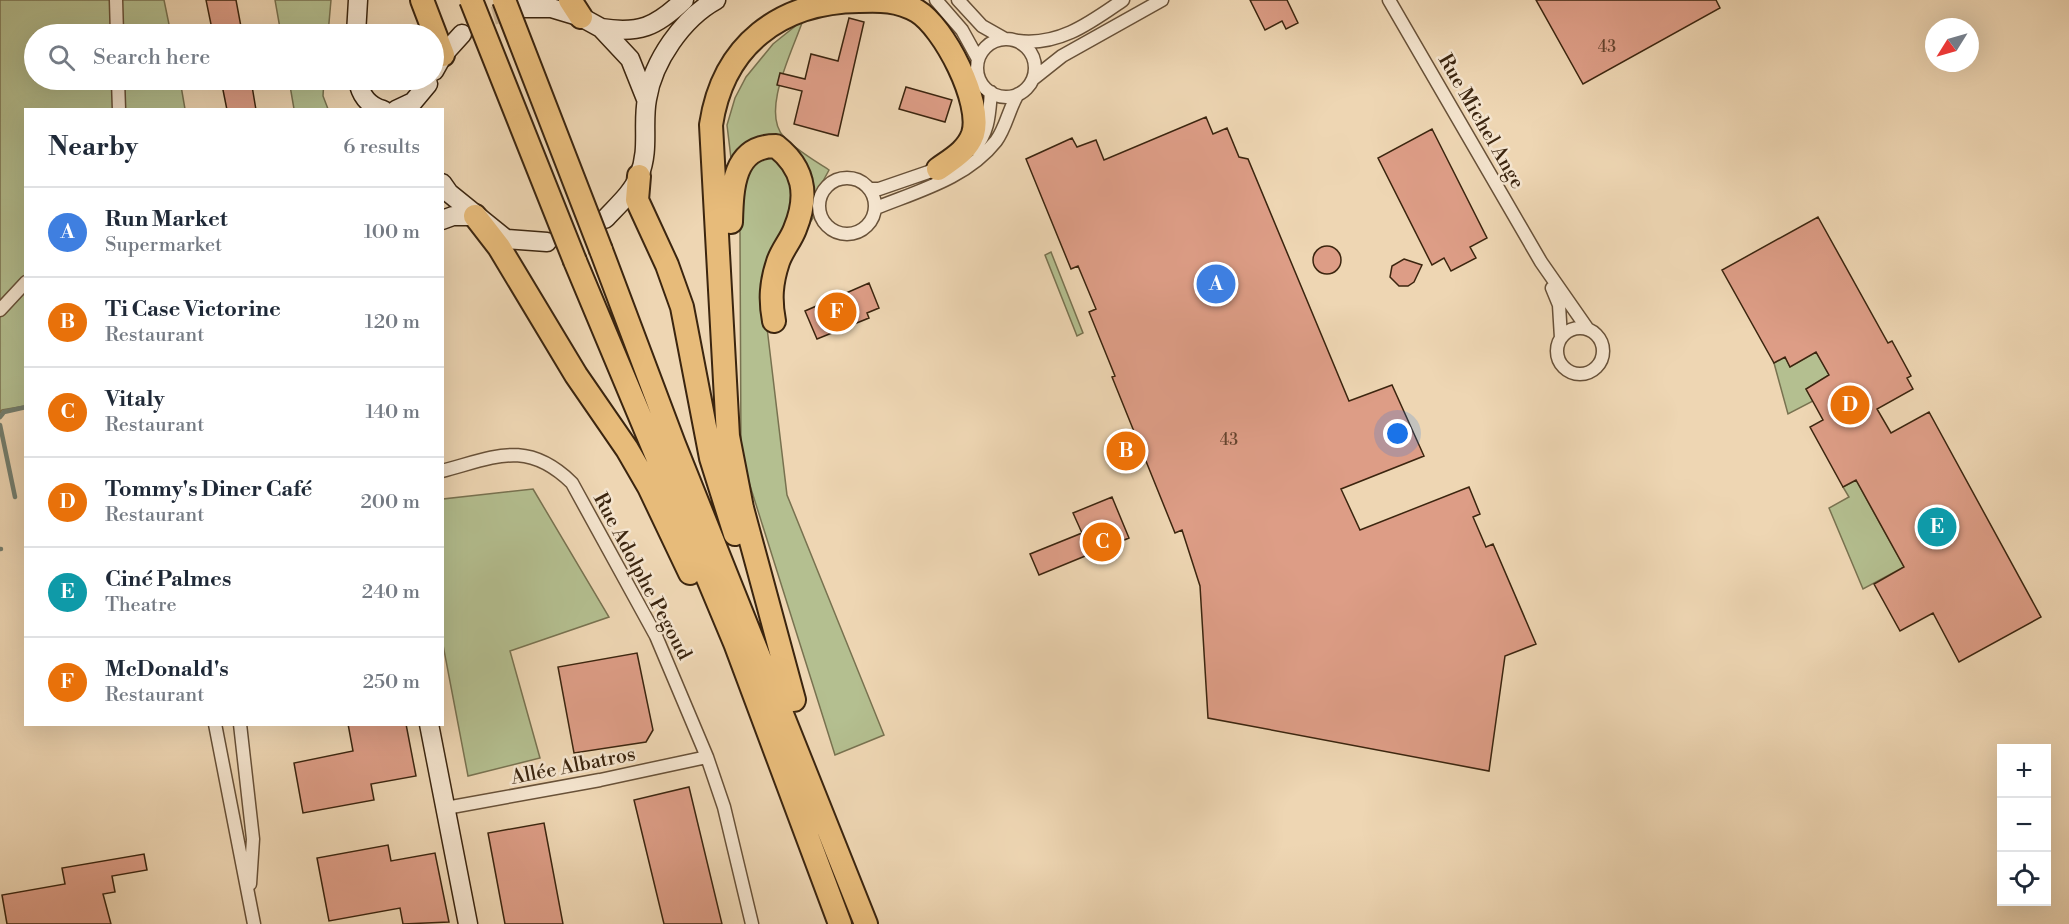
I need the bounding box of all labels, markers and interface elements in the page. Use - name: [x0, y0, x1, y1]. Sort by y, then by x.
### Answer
- north arrow: [1925, 18, 1979, 72]
- search box: [24, 24, 444, 90]
- house number: 43: [1598, 37, 1616, 57]
- icon: search: [45, 41, 78, 74]
- text: Search here: [93, 44, 210, 71]
- street label: Rue Michel Ange: [1432, 50, 1529, 194]
- text: Nearby: [48, 131, 138, 163]
- text: 6 results: [343, 135, 420, 160]
- text: Run Market: [105, 206, 228, 233]
- text: A: [60, 220, 75, 245]
- text: 100 m: [364, 220, 420, 245]
- text: Supermarket: [105, 233, 222, 258]
- pin: A: [1196, 262, 1236, 306]
- pin: F: [818, 290, 856, 334]
- text: Ti Case Victorine: [105, 296, 281, 323]
- text: B: [60, 310, 75, 335]
- text: 120 m: [365, 310, 420, 335]
- text: Restaurant: [105, 323, 204, 348]
- pin: D: [1830, 382, 1870, 428]
- text: Vitaly: [105, 386, 164, 413]
- text: C: [60, 400, 75, 425]
- text: 140 m: [365, 400, 420, 425]
- text: Restaurant: [105, 413, 204, 438]
- your location: [1383, 419, 1412, 448]
- pin: B: [1106, 428, 1146, 474]
- house number: 43: [1220, 430, 1238, 450]
- text: Tommy's Diner Café: [105, 476, 312, 503]
- street label: Rue Adolphe Pegoud: [587, 489, 697, 665]
- text: D: [60, 490, 75, 515]
- text: 200 m: [360, 490, 420, 515]
- text: Restaurant: [105, 503, 204, 528]
- pin: E: [1918, 504, 1956, 550]
- pin: C: [1082, 520, 1122, 564]
- text: Ciné Palmes: [105, 566, 231, 593]
- text: E: [61, 580, 74, 605]
- text: 240 m: [362, 580, 420, 605]
- text: Theatre: [105, 593, 177, 618]
- text: McDonald's: [105, 656, 229, 683]
- text: F: [60, 670, 75, 695]
- text: 250 m: [363, 670, 420, 695]
- text: Restaurant: [105, 683, 204, 708]
- street label: Allée Albatros: [508, 742, 638, 791]
- map controls: [1997, 744, 2051, 906]
- button: +: [1997, 744, 2051, 798]
- button: −: [1997, 798, 2051, 852]
- button: locate: [1997, 852, 2051, 906]

